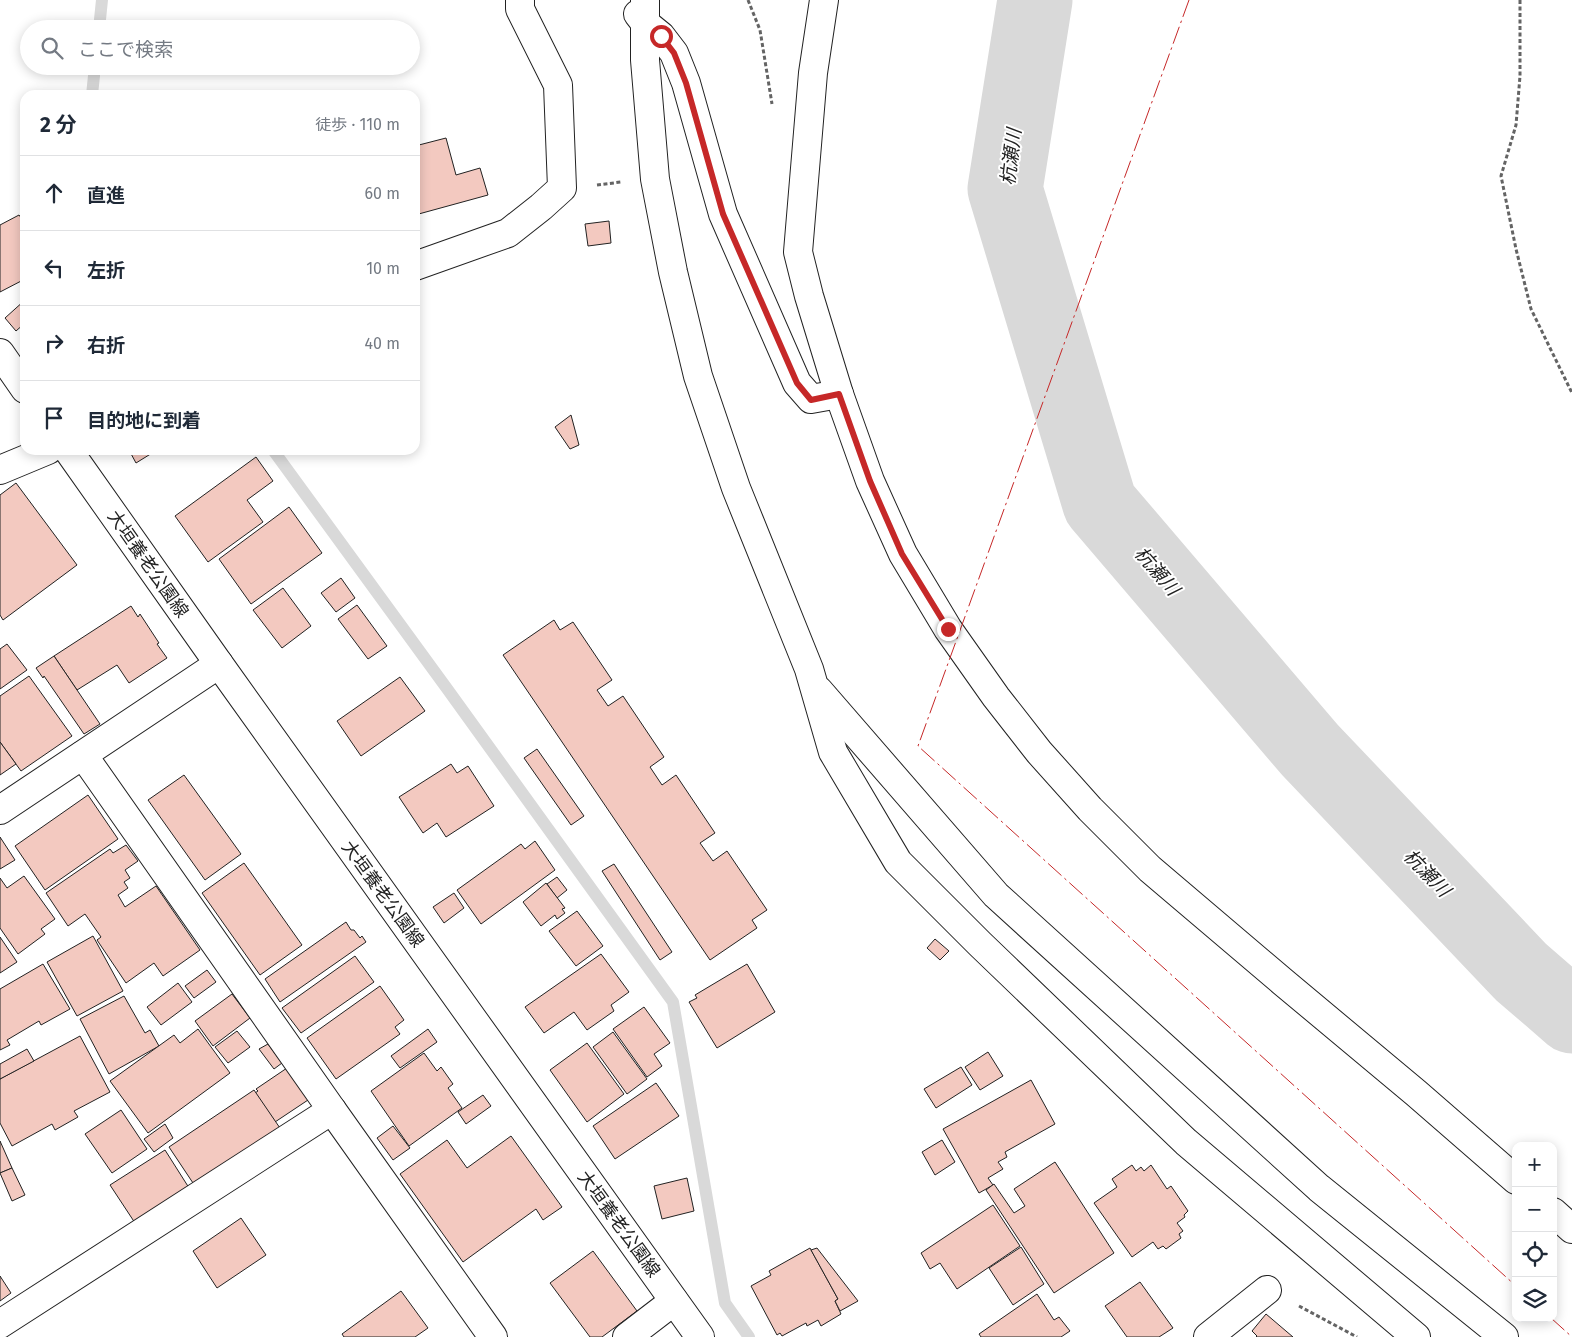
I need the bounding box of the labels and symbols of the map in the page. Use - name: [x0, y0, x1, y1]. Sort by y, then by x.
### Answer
- route start: [650, 25, 673, 48]
- water label: 杭瀬川: [996, 125, 1026, 187]
- street label: 大垣養老公園線: [103, 506, 193, 622]
- water label: 杭瀬川: [1130, 542, 1186, 602]
- route end: [937, 618, 960, 641]
- street label: 大垣養老公園線: [337, 837, 429, 951]
- water label: 杭瀬川: [1399, 845, 1456, 903]
- street label: 大垣養老公園線: [573, 1167, 665, 1281]

